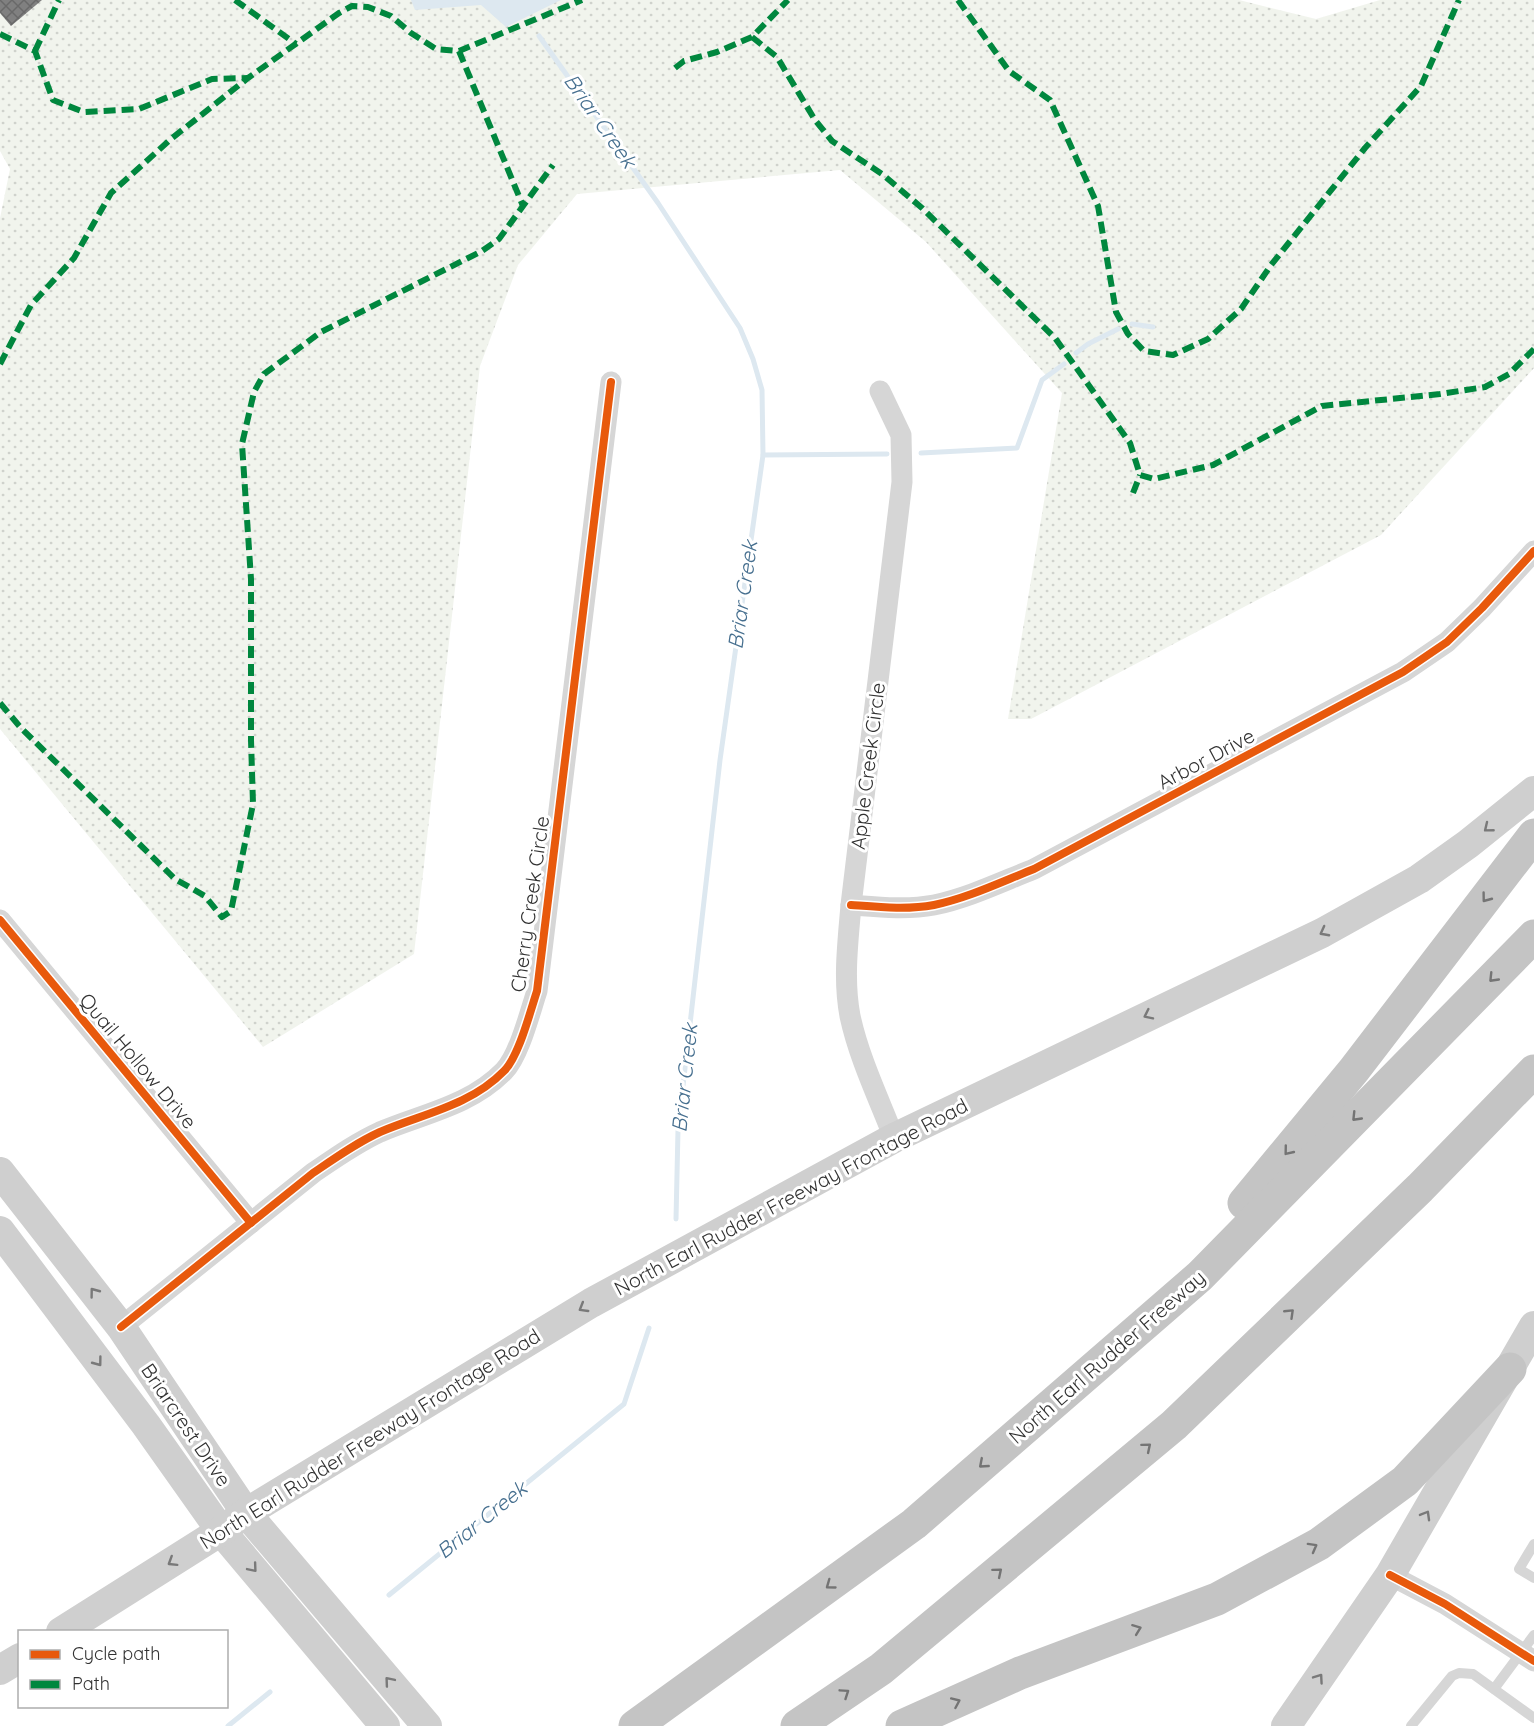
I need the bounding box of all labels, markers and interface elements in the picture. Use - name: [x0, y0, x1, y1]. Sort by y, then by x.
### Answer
- water label: Briar Creek: [559, 68, 644, 174]
- water label: Briar Creek: [722, 537, 763, 651]
- street label: Apple Creek Circle: [845, 681, 890, 851]
- street label: Arbor Drive: [1153, 723, 1258, 795]
- street label: Cherry Creek Circle: [505, 814, 554, 994]
- one-way arrow: [1484, 820, 1495, 831]
- one-way arrow: [1482, 891, 1493, 902]
- one-way arrow: [1319, 924, 1330, 936]
- one-way arrow: [1489, 971, 1500, 981]
- street label: Quail Hollow Drive: [74, 988, 202, 1134]
- one-way arrow: [1143, 1008, 1154, 1020]
- water label: Briar Creek: [665, 1021, 703, 1134]
- street label: North Earl Rudder Freeway Frontage Road: [610, 1092, 972, 1301]
- one-way arrow: [1353, 1110, 1364, 1121]
- one-way arrow: [1284, 1144, 1295, 1155]
- street label: North Earl Rudder Freeway: [1003, 1265, 1210, 1449]
- one-way arrow: [90, 1288, 101, 1299]
- one-way arrow: [579, 1300, 589, 1312]
- one-way arrow: [1282, 1310, 1293, 1321]
- street label: North Earl Rudder Freeway Frontage Road: [195, 1323, 545, 1554]
- one-way arrow: [91, 1355, 102, 1366]
- street label: Briarcrest Drive: [136, 1358, 237, 1491]
- one-way arrow: [1141, 1443, 1152, 1454]
- one-way arrow: [979, 1457, 990, 1468]
- water label: Briar Creek: [431, 1474, 533, 1564]
- one-way arrow: [1418, 1510, 1430, 1521]
- one-way arrow: [1307, 1543, 1317, 1555]
- one-way arrow: [168, 1554, 178, 1566]
- one-way arrow: [245, 1561, 256, 1572]
- one-way arrow: [991, 1568, 1002, 1579]
- one-way arrow: [826, 1578, 837, 1589]
- one-way arrow: [1130, 1624, 1141, 1636]
- legend: [18, 1630, 228, 1708]
- text: Cycle path: [72, 1642, 160, 1665]
- text: Path: [72, 1672, 110, 1695]
- one-way arrow: [1312, 1674, 1323, 1685]
- one-way arrow: [385, 1677, 396, 1688]
- one-way arrow: [839, 1689, 850, 1700]
- one-way arrow: [949, 1697, 960, 1709]

